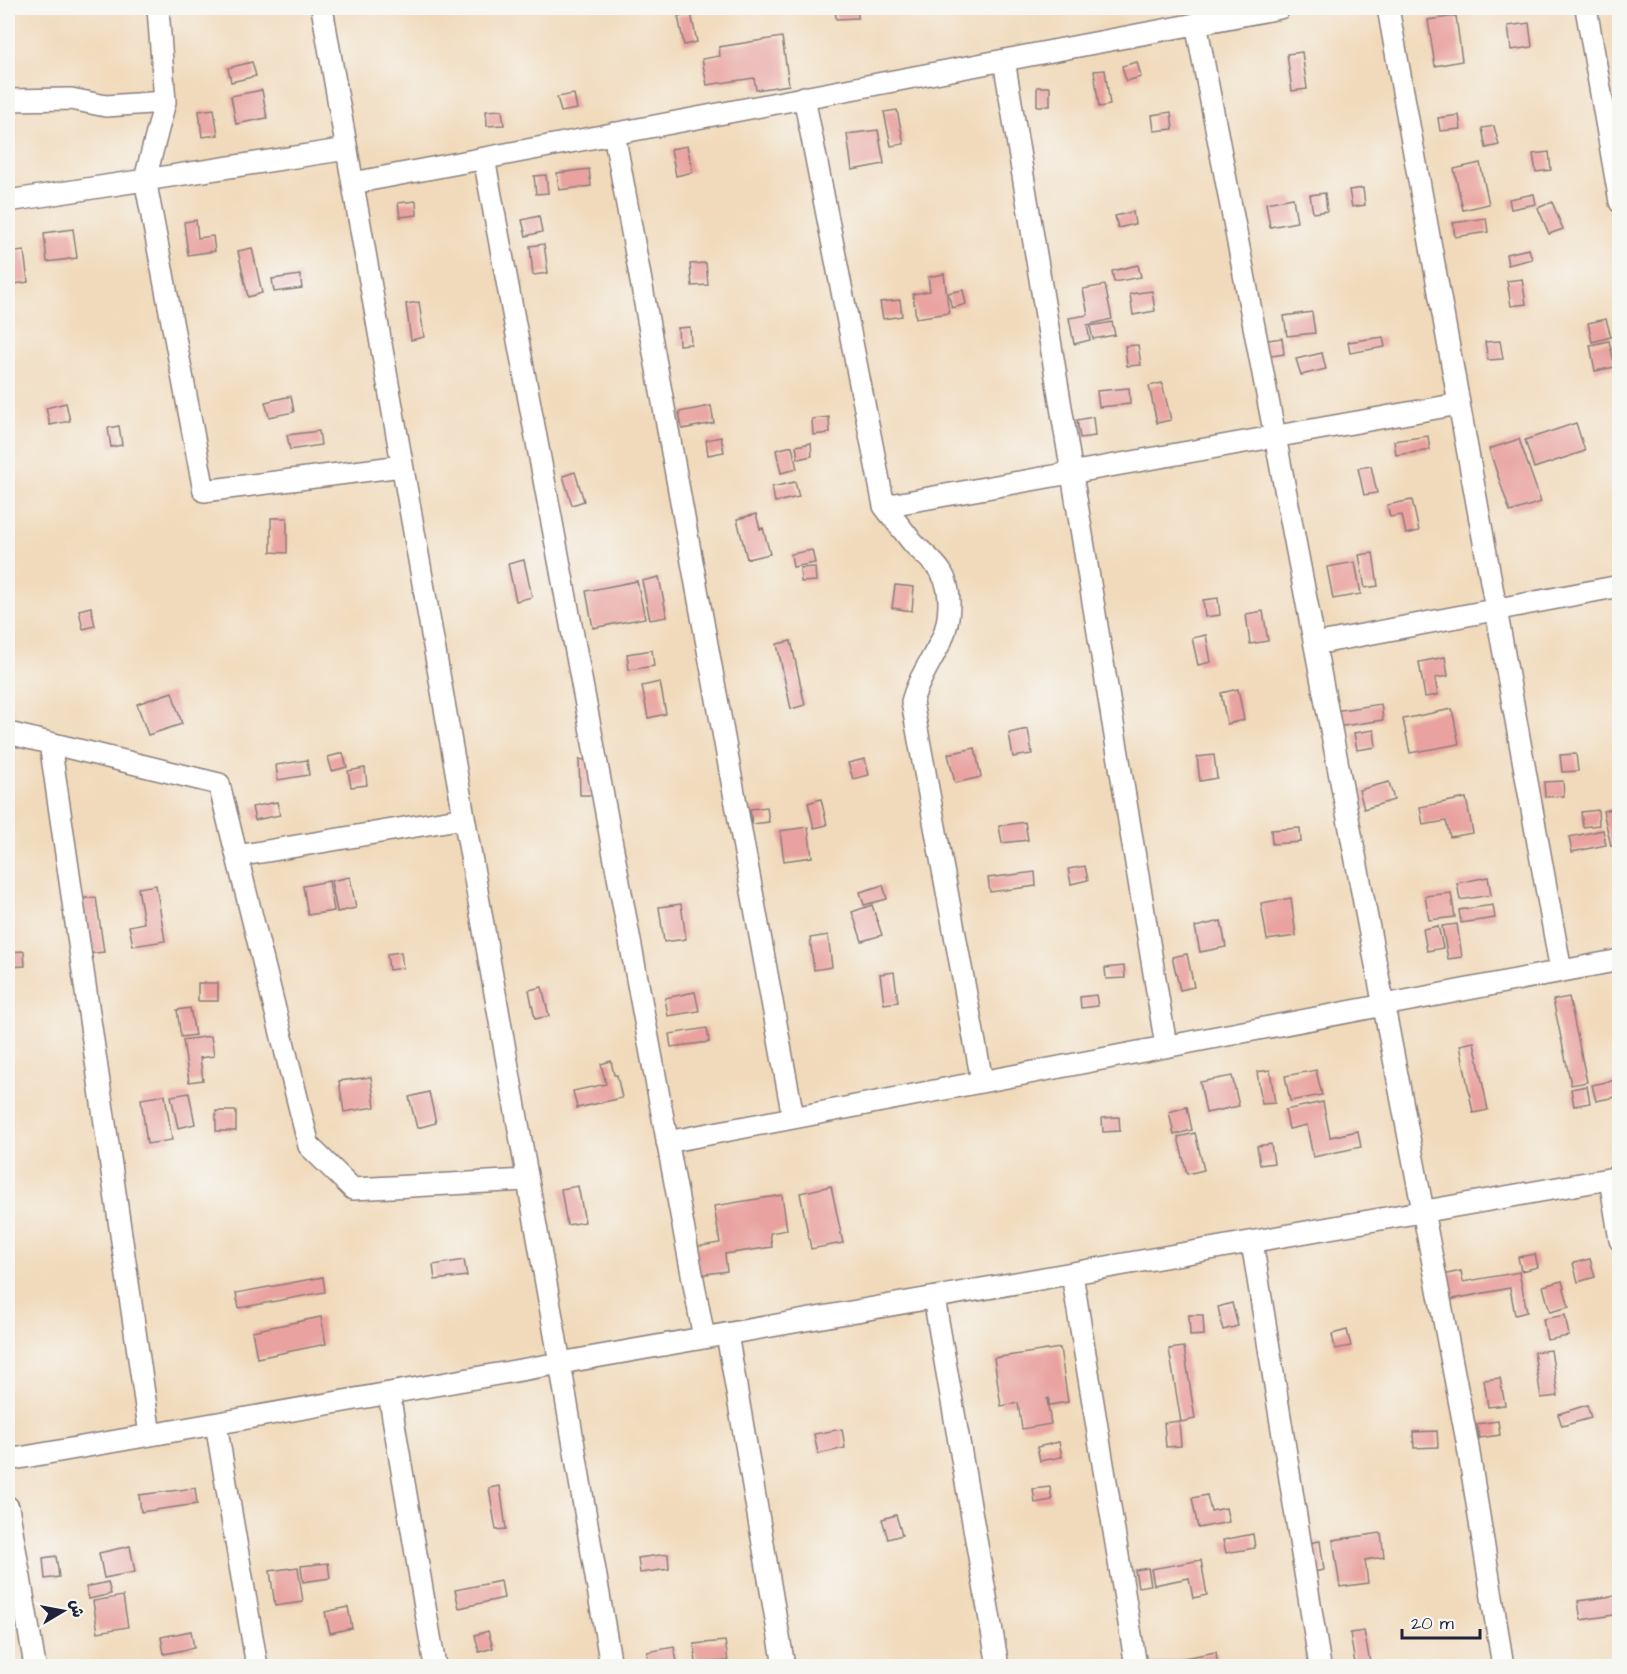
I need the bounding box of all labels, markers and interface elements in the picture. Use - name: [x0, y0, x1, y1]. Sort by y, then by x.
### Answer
- north arrow: [33, 1581, 93, 1641]
- text: ش: [64, 1598, 89, 1619]
- scale bar: [1402, 1602, 1480, 1640]
- text: 20 m: [1411, 1611, 1454, 1636]

